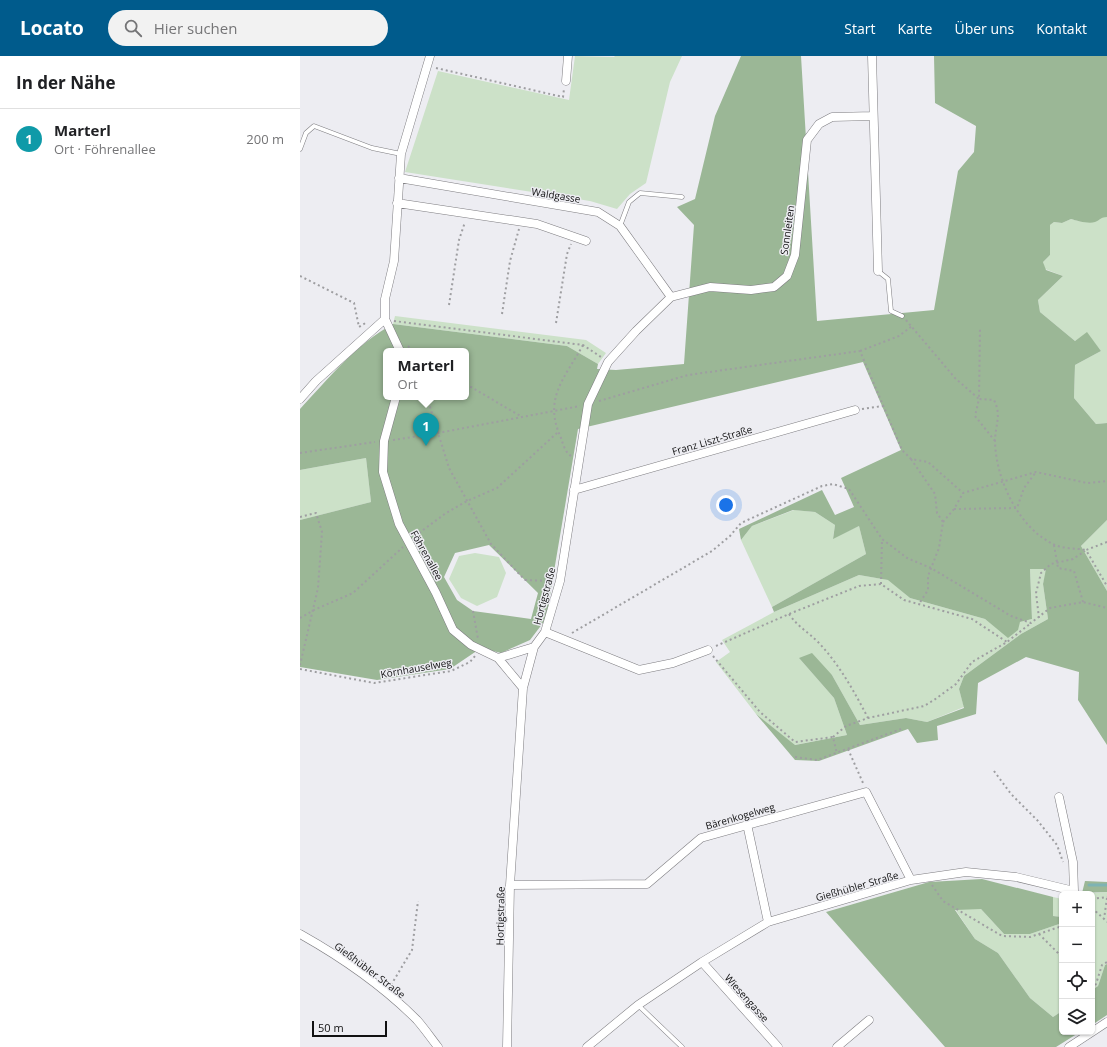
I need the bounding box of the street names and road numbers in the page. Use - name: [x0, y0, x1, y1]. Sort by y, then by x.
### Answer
- street label: Waldgasse: [530, 184, 582, 206]
- street label: Sonnleiten: [777, 204, 797, 256]
- street label: Franz Liszt-Straße: [670, 422, 754, 458]
- street label: Föhrenallee: [408, 528, 447, 583]
- street label: Hortigstraße: [530, 565, 558, 626]
- street label: Körnhauselweg: [379, 655, 453, 681]
- street label: Bärenkogelweg: [704, 799, 777, 833]
- street label: Gießhübler Straße: [814, 867, 900, 904]
- street label: Hortigstraße: [492, 886, 508, 946]
- street label: Gießhübler Straße: [332, 939, 409, 1002]
- street label: Wiesengasse: [722, 971, 773, 1025]

